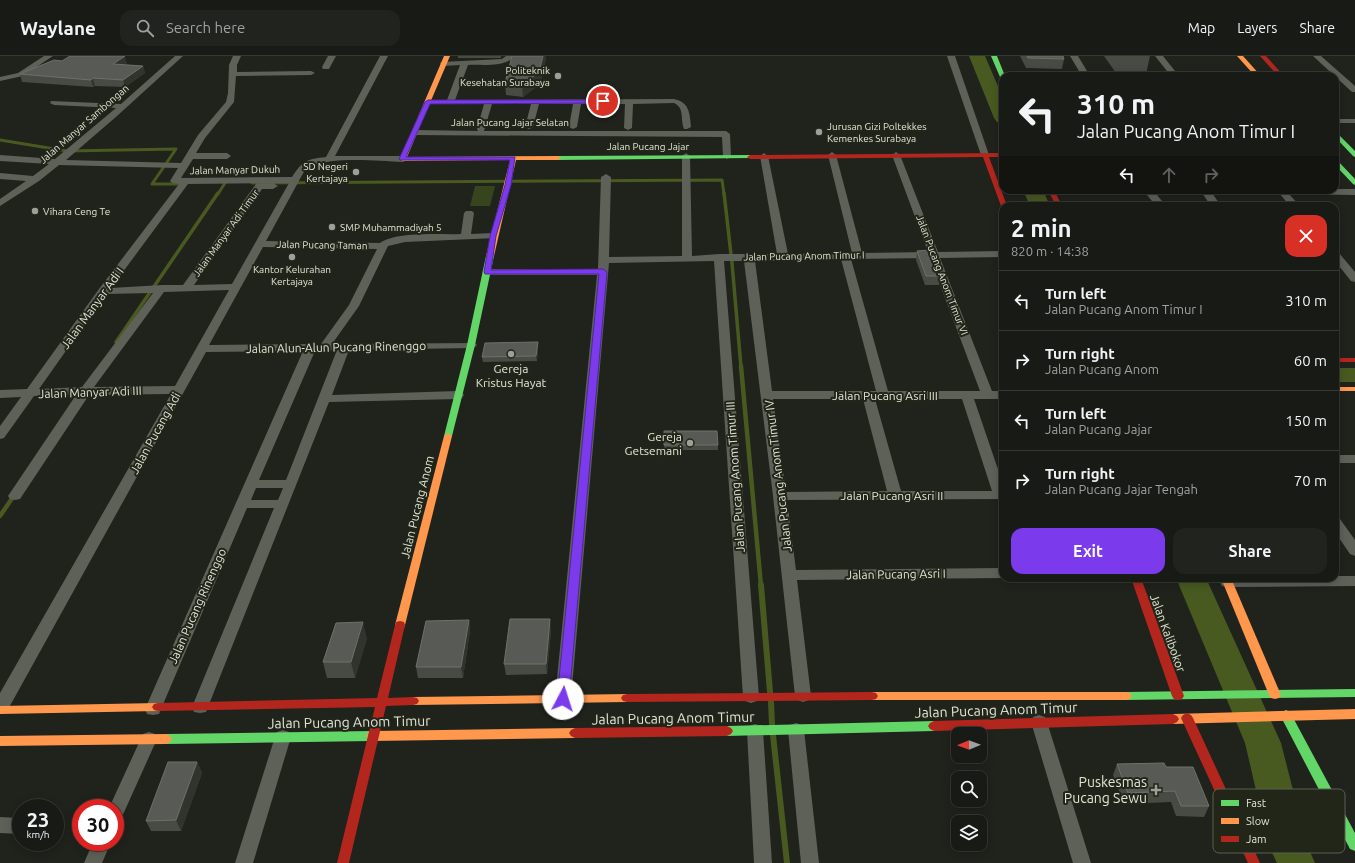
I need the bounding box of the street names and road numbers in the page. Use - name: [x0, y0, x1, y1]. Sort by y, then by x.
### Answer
- street label: Jalan Manyar Sambongan: [37, 82, 131, 166]
- street label: Jalan Pucang Jajar Selatan: [451, 117, 569, 128]
- street label: Jalan Pucang Jajar: [607, 141, 689, 152]
- street label: Jalan Manyar Dukuh: [190, 164, 280, 176]
- street label: Jalan Manyar Adi Timur: [191, 187, 261, 279]
- street label: Jalan Pucang Anom Timur VI: [914, 213, 970, 337]
- street label: Jalan Pucang Taman: [276, 239, 368, 251]
- street label: Jalan Pucang Anom Timur I: [743, 249, 865, 263]
- street label: Jalan Manyar Adi I: [58, 265, 126, 351]
- street label: Jalan Alun-Alun Pucang Rinenggo: [246, 339, 426, 355]
- street label: Jalan Manyar Adi III: [38, 384, 142, 400]
- street label: Jalan Pucang Asri III: [832, 389, 938, 402]
- street label: Jalan Pucang Adi: [127, 390, 183, 476]
- street label: Jalan Pucang Anom Timur IV: [762, 399, 794, 553]
- street label: Jalan Pucang Anom Timur III: [723, 401, 747, 553]
- street label: Jalan Pucang Anom: [398, 454, 436, 560]
- street label: Jalan Pucang Asri II: [841, 489, 943, 502]
- street label: Jalan Pucang Rinenggo: [166, 546, 228, 666]
- street label: Jalan Pucang Asri I: [846, 567, 946, 581]
- street label: Jalan Kalibokor: [1148, 592, 1188, 674]
- street label: Jalan Pucang Anom Timur: [914, 699, 1078, 721]
- street label: Jalan Pucang Anom Timur: [591, 709, 755, 727]
- street label: Jalan Pucang Anom Timur: [267, 713, 431, 731]

